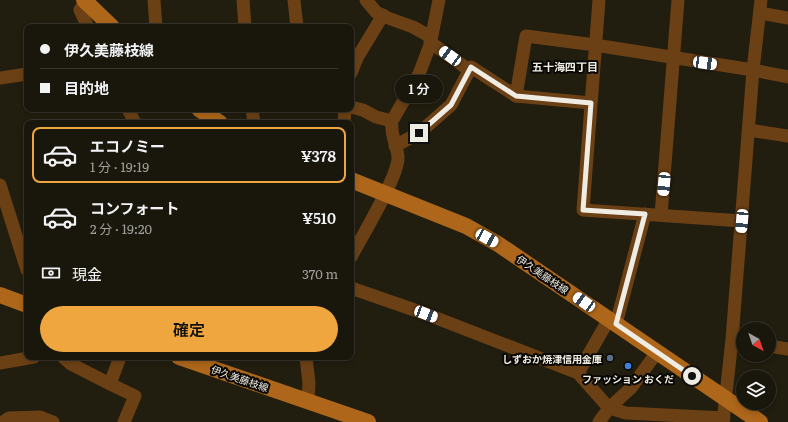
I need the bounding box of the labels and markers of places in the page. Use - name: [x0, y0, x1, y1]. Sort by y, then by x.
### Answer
- place label: しずおか焼津信用金庫: [502, 351, 602, 366]
- marker: しずおか焼津信用金庫: [605, 353, 615, 363]
- marker: ファッション おくだ: [623, 361, 633, 371]
- place label: ファッション おくだ: [582, 371, 674, 386]

